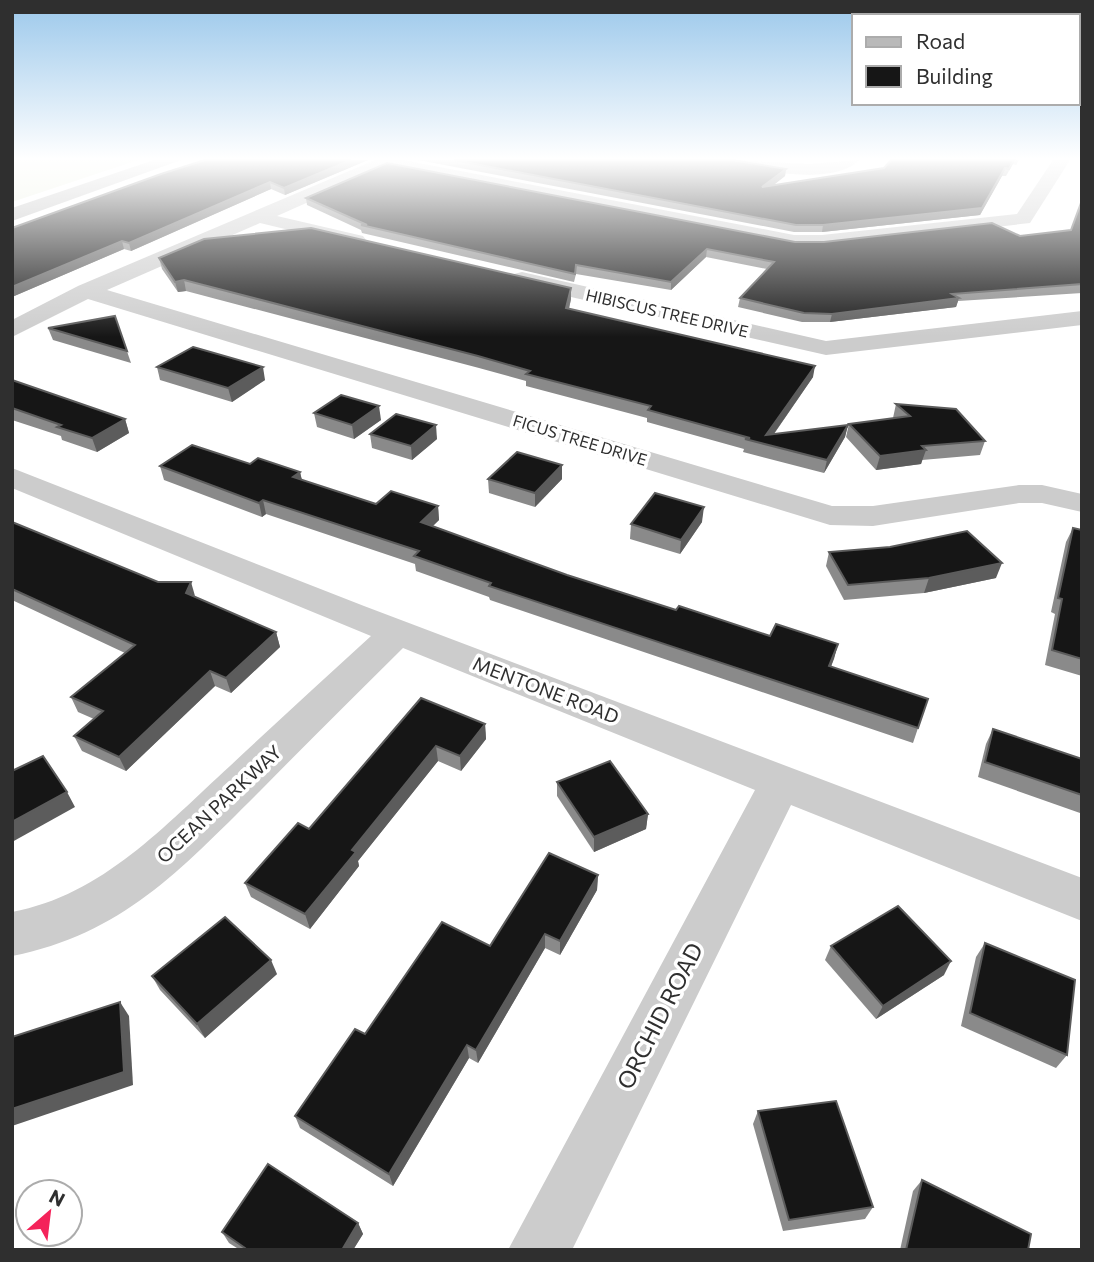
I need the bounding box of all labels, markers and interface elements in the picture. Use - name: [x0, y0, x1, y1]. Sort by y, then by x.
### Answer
- legend: [852, 14, 1080, 105]
- text: Road: [916, 28, 965, 53]
- text: Building: [916, 63, 993, 88]
- street label: HIBISCUS TREE DRIVE: [584, 285, 750, 340]
- street label: FICUS TREE DRIVE: [511, 410, 649, 469]
- street label: MENTONE ROAD: [470, 651, 622, 728]
- street label: OCEAN PARKWAY: [151, 740, 286, 867]
- street label: ORCHID ROAD: [610, 938, 708, 1093]
- north arrow: [14, 1178, 84, 1248]
- text: N: [46, 1184, 69, 1211]

